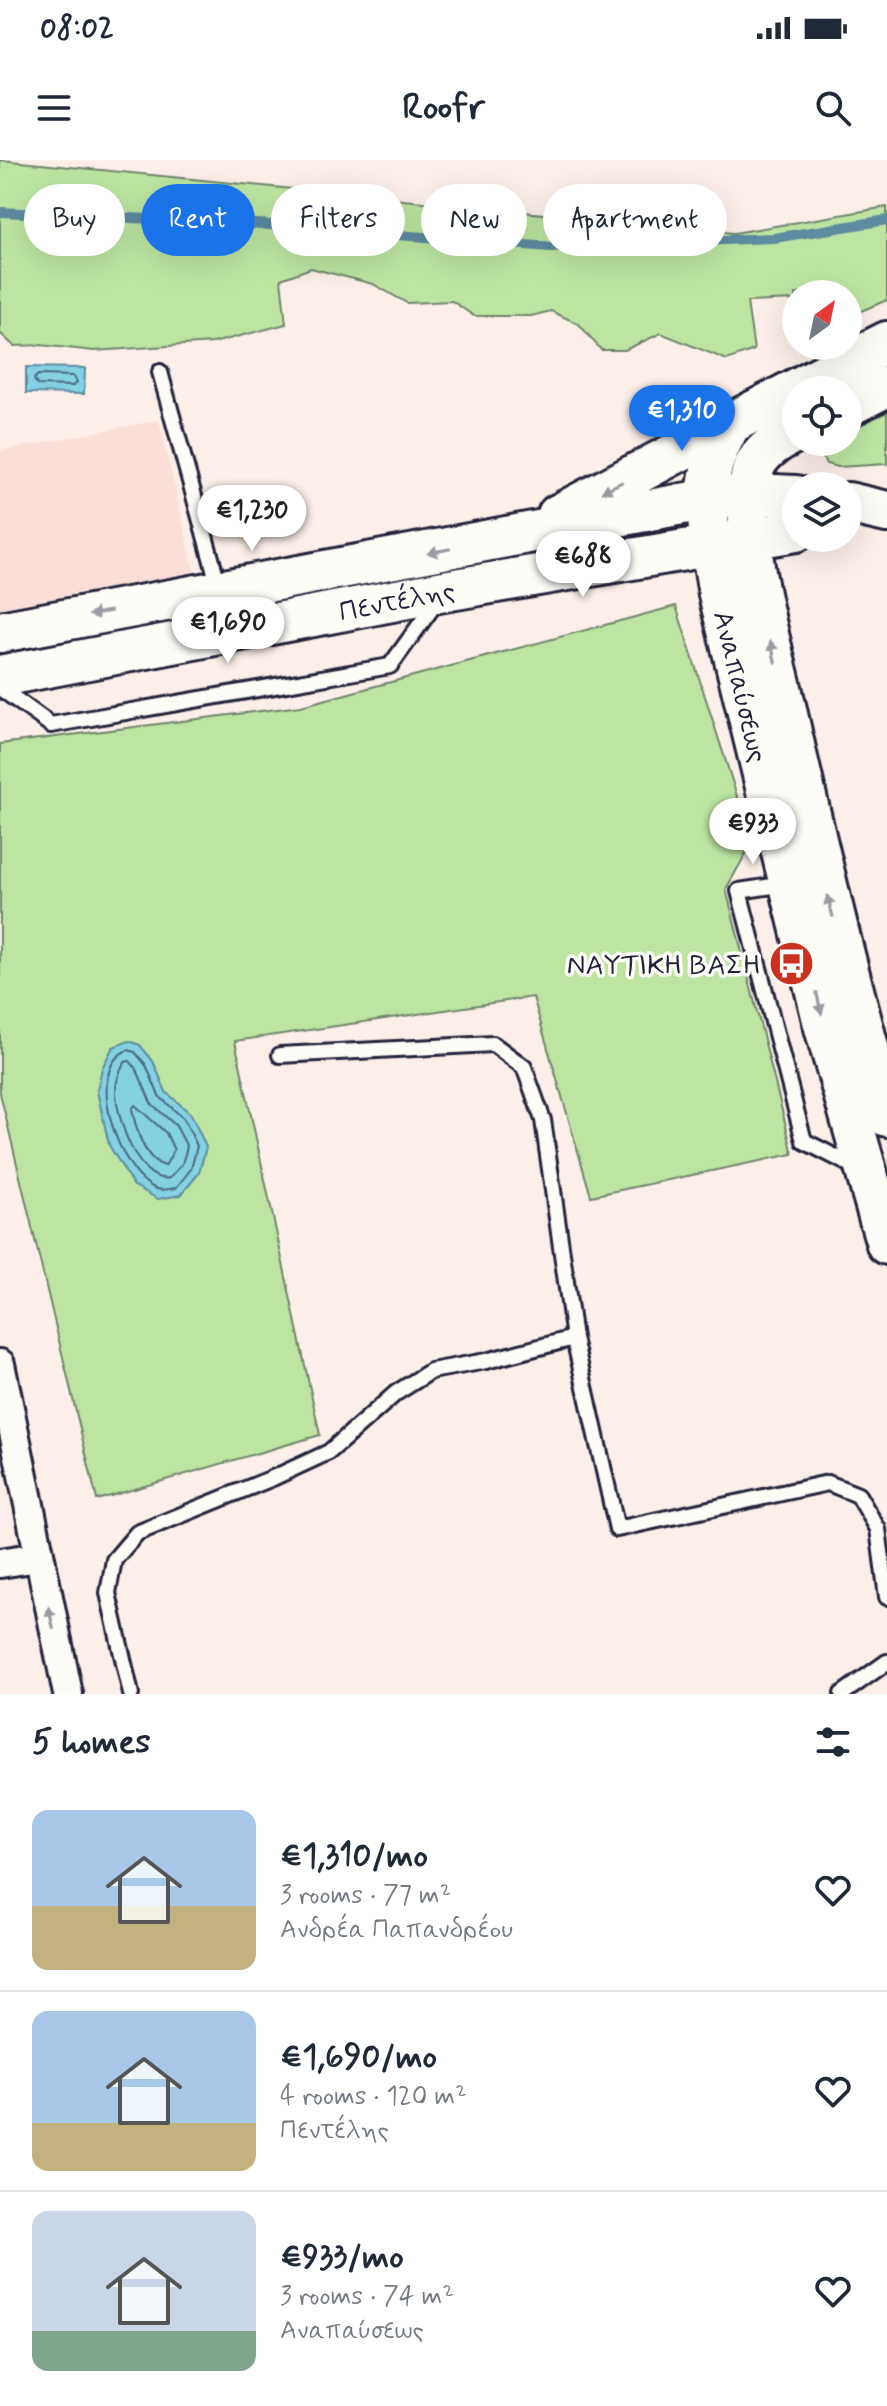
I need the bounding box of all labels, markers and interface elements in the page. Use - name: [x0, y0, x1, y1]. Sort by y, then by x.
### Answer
- text: 08:02: [40, 9, 114, 48]
- text: Roofr: [402, 85, 485, 132]
- icon: menu: [32, 86, 76, 130]
- icon: search: [811, 86, 855, 130]
- chip: Buy: [24, 184, 125, 256]
- chip: Rent: [141, 184, 255, 256]
- chip: Filters: [271, 184, 405, 256]
- chip: New: [421, 184, 527, 256]
- chip: Apartment: [543, 184, 727, 256]
- north arrow: [782, 280, 862, 360]
- map controls: [782, 280, 862, 552]
- button: locate: [782, 376, 862, 456]
- pin: €1,310: [617, 385, 747, 453]
- text: €1,310: [647, 394, 717, 428]
- button: layers: [782, 472, 862, 552]
- one-way arrow: [600, 481, 623, 494]
- pin: €1,230: [187, 485, 317, 553]
- text: €1,230: [215, 494, 289, 528]
- pin: €688: [536, 531, 630, 599]
- text: €688: [554, 540, 612, 574]
- one-way arrow: [426, 545, 451, 557]
- street label: Πεντέλης: [336, 573, 458, 632]
- pin: €1,690: [163, 597, 293, 665]
- text: €1,690: [190, 606, 266, 640]
- street label: Αναπαύσεως: [703, 607, 775, 767]
- one-way arrow: [88, 608, 113, 620]
- one-way arrow: [766, 639, 778, 664]
- pin: €933: [706, 798, 800, 866]
- text: €933: [727, 807, 779, 841]
- one-way arrow: [824, 893, 836, 918]
- bus stop icon: ΝΑΥΤΙΚΗ ΒΑΣΗ: [768, 940, 816, 988]
- place label: ΝΑΥΤΙΚΗ ΒΑΣΗ: [567, 948, 761, 985]
- one-way arrow: [813, 991, 825, 1016]
- one-way arrow: [44, 1605, 57, 1630]
- text: 5 homes: [32, 1720, 150, 1765]
- icon: filters: [811, 1720, 855, 1764]
- text: €1,310/mo: [280, 1834, 428, 1879]
- icon: home: [96, 1842, 192, 1938]
- icon: heart: [811, 1868, 855, 1912]
- text: 3 rooms · 77 m²: [280, 1879, 451, 1913]
- text: Ανδρέα Παπανδρέου: [280, 1913, 513, 1947]
- text: €1,690/mo: [280, 2035, 437, 2080]
- icon: home: [96, 2043, 192, 2139]
- icon: heart: [811, 2069, 855, 2113]
- text: 4 rooms · 120 m²: [280, 2080, 467, 2114]
- text: Πεντέλης: [280, 2114, 389, 2148]
- text: €933/mo: [280, 2235, 404, 2280]
- icon: home: [96, 2243, 192, 2339]
- icon: heart: [811, 2269, 855, 2313]
- text: 3 rooms · 74 m²: [280, 2280, 454, 2314]
- text: Αναπαύσεως: [280, 2314, 424, 2348]

